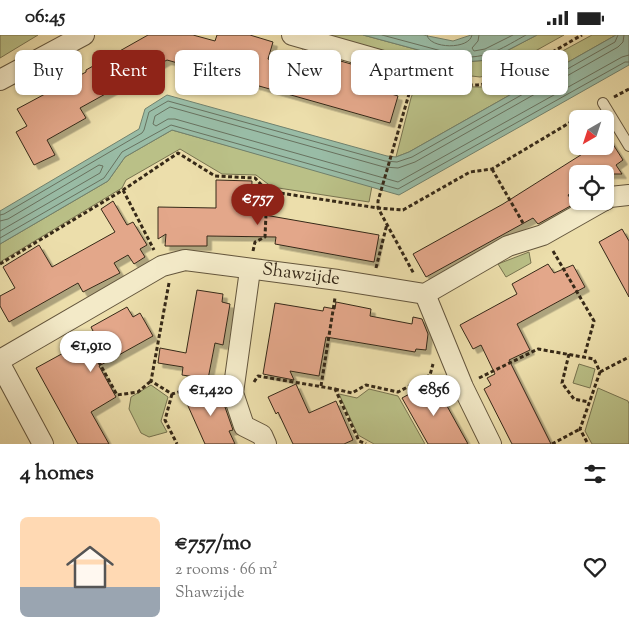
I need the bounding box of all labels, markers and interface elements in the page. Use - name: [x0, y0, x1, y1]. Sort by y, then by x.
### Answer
- text: 06:45: [25, 4, 65, 31]
- chip: Buy: [15, 50, 82, 95]
- chip: Rent: [92, 50, 165, 95]
- chip: Filters: [175, 50, 259, 95]
- chip: New: [269, 50, 341, 95]
- chip: Apartment: [351, 50, 472, 95]
- chip: House: [482, 50, 568, 95]
- north arrow: [569, 110, 614, 155]
- map controls: [569, 110, 614, 210]
- button: locate: [569, 165, 614, 210]
- pin: €757: [228, 183, 288, 226]
- text: €757: [242, 188, 274, 211]
- street label: Shawzijde: [261, 257, 341, 293]
- pin: €1,910: [50, 331, 132, 373]
- text: €1,910: [71, 335, 111, 358]
- pin: €1,420: [170, 375, 252, 417]
- pin: €856: [404, 375, 464, 417]
- text: €1,420: [189, 379, 233, 402]
- text: €856: [418, 379, 450, 402]
- text: 4 homes: [20, 459, 94, 489]
- icon: filters: [581, 460, 609, 488]
- text: €757/mo: [175, 529, 251, 559]
- icon: home: [60, 537, 120, 597]
- icon: heart: [581, 553, 609, 581]
- text: 2 rooms · 66 m²: [175, 559, 278, 582]
- text: Shawzijde: [175, 582, 244, 605]

